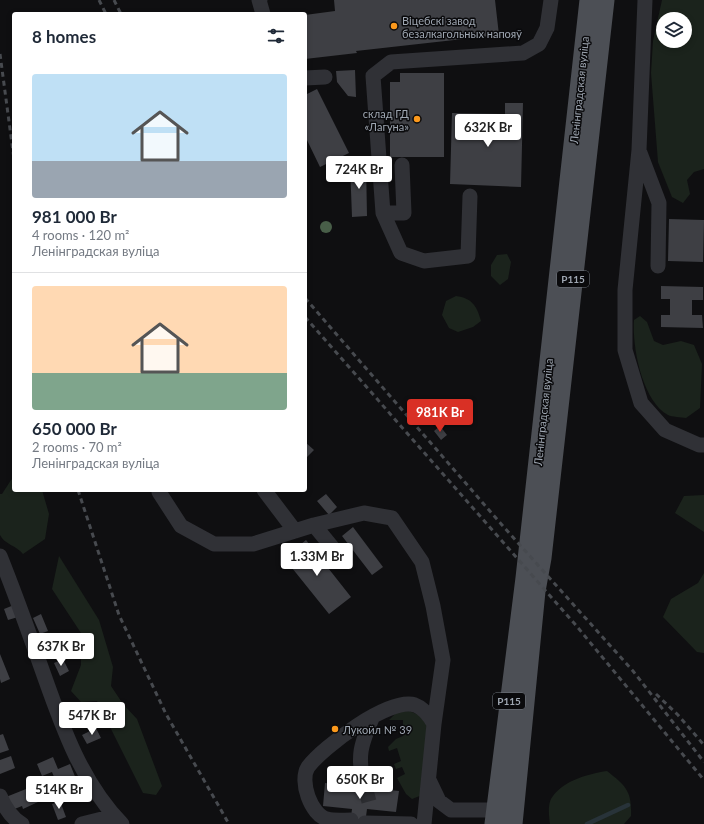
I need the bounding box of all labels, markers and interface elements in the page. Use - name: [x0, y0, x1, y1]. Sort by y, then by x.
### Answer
- map controls: [656, 12, 692, 48]
- button: layers: [656, 12, 692, 48]
- place label: Віцебскі завод безалкагольных напояў: [402, 14, 522, 40]
- marker: Віцебскі завод безалкагольных напояў: [389, 21, 399, 31]
- icon: filters: [265, 25, 287, 47]
- text: 8 homes: [32, 26, 96, 47]
- street label: Ленінградская вуліца: [567, 36, 591, 145]
- icon: home: [124, 100, 196, 172]
- place label: склад ГД «Лагуна»: [363, 107, 409, 133]
- marker: склад ГД «Лагуна»: [412, 114, 422, 124]
- pin: 632K Br: [451, 114, 525, 148]
- text: 632K Br: [464, 119, 512, 135]
- pin: 724K Br: [322, 156, 396, 190]
- text: 724K Br: [335, 161, 383, 177]
- text: 981 000 Br: [32, 206, 117, 227]
- text: 4 rooms · 120 m²: [32, 227, 129, 243]
- text: Ленінградская вуліца: [32, 243, 159, 259]
- road number: Р115: [557, 271, 589, 287]
- icon: home: [124, 312, 196, 384]
- street label: Ленінградская вуліца: [531, 358, 555, 467]
- pin: 981K Br: [403, 399, 477, 433]
- text: 981K Br: [416, 404, 464, 420]
- text: 650 000 Br: [32, 418, 117, 439]
- text: 2 rooms · 70 m²: [32, 439, 122, 455]
- text: Ленінградская вуліца: [32, 455, 159, 471]
- pin: 1.33M Br: [276, 543, 358, 577]
- text: 1.33M Br: [290, 548, 344, 564]
- pin: 637K Br: [24, 633, 98, 667]
- text: 637K Br: [37, 638, 85, 654]
- road number: Р115: [493, 693, 525, 709]
- pin: 547K Br: [55, 702, 129, 736]
- text: 547K Br: [68, 707, 116, 723]
- place label: Лукойл № 39: [342, 723, 412, 736]
- marker: Лукойл № 39: [330, 724, 340, 734]
- pin: 650K Br: [323, 766, 397, 800]
- text: 650K Br: [336, 771, 384, 787]
- pin: 514K Br: [22, 776, 96, 810]
- text: 514K Br: [35, 781, 83, 797]

